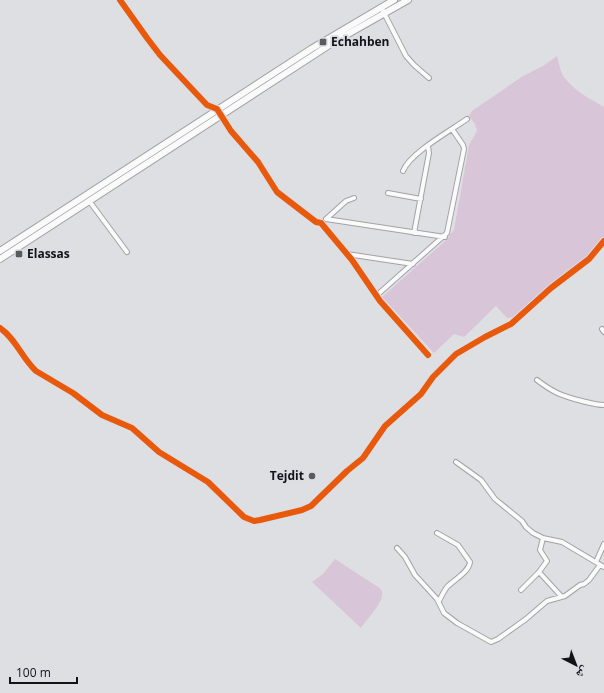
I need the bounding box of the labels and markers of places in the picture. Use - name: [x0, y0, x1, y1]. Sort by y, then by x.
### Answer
- place label: Echahben: [331, 33, 389, 50]
- marker: Echahben: [318, 37, 328, 47]
- place label: Elassas: [27, 245, 70, 262]
- marker: Elassas: [14, 249, 24, 259]
- place label: Tejdit: [270, 467, 304, 484]
- marker: Tejdit: [307, 471, 317, 481]

